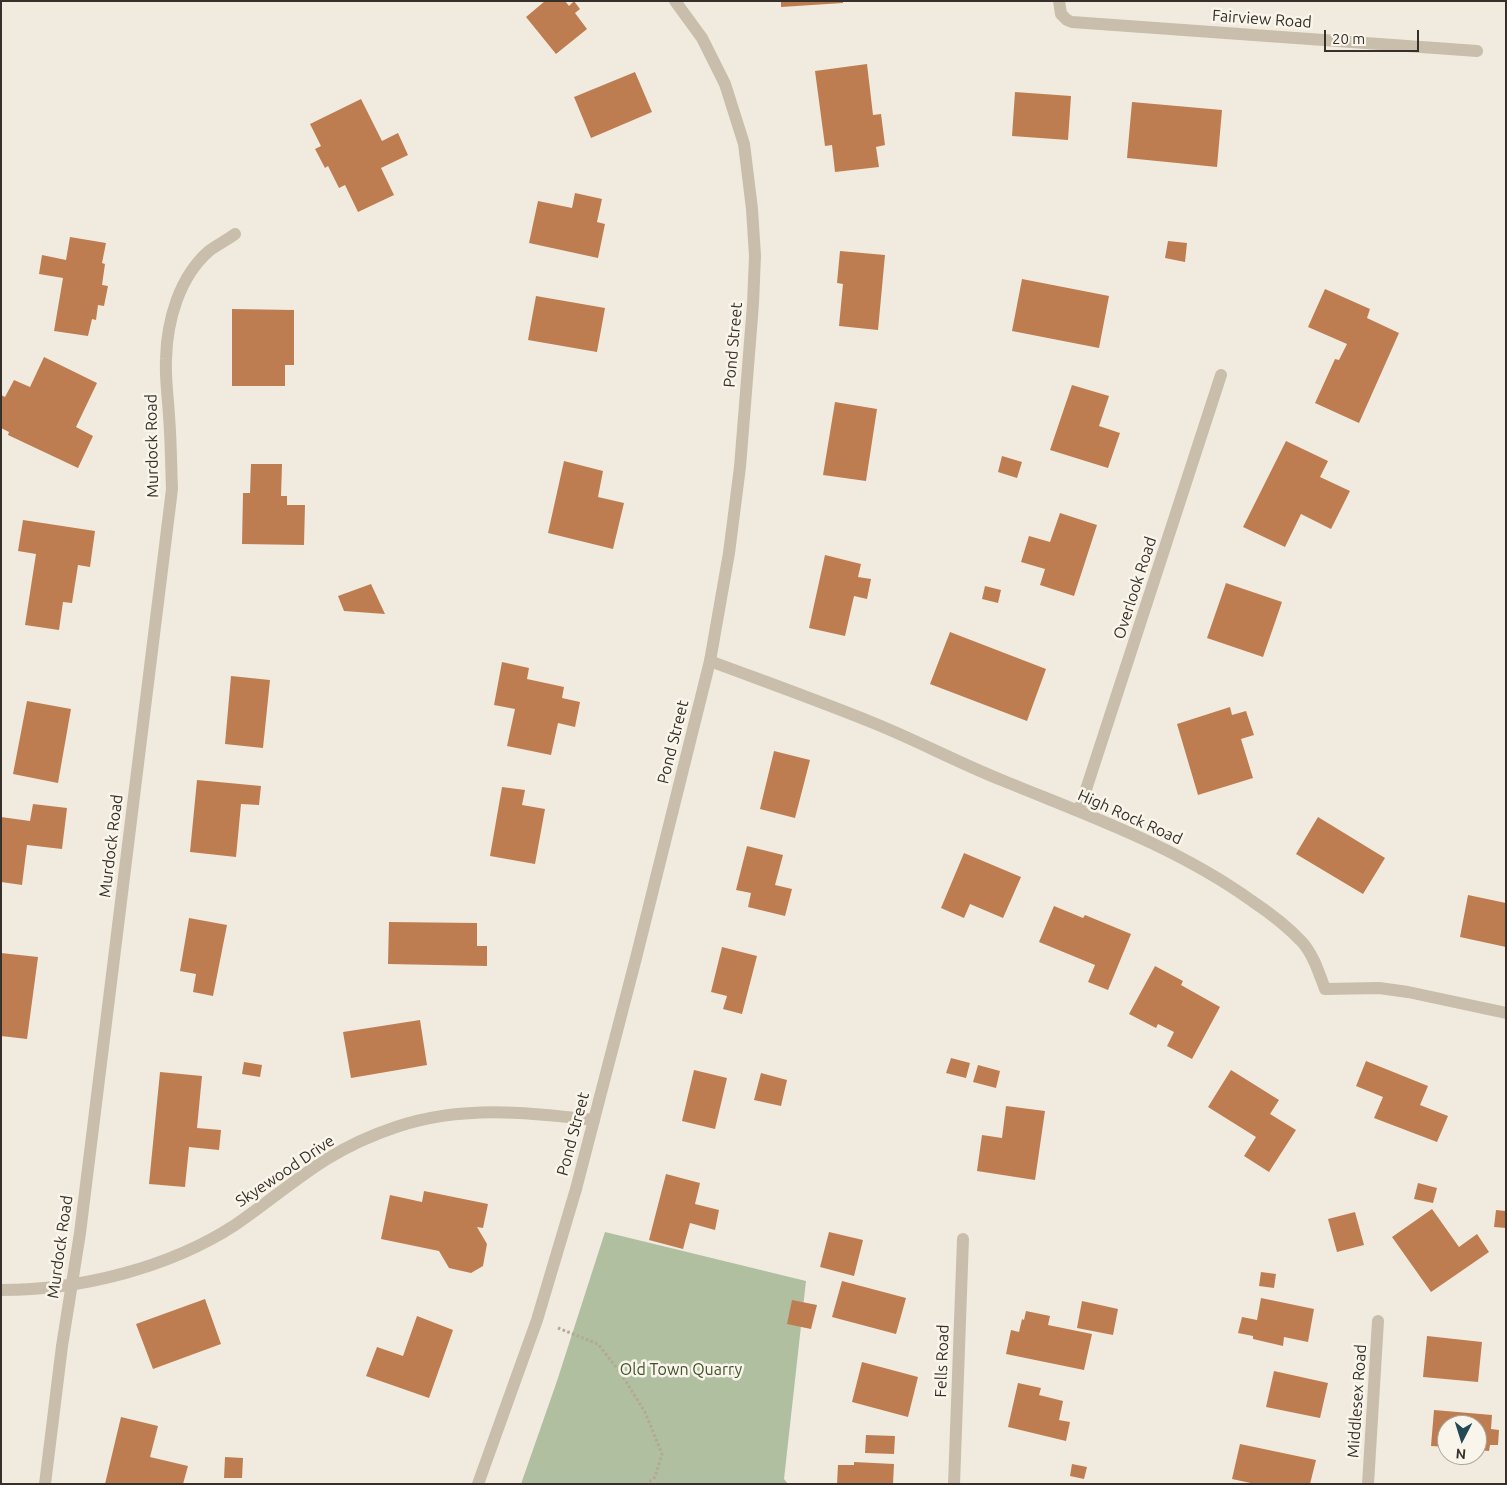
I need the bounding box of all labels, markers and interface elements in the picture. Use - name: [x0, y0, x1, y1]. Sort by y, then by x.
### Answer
- street label: Fairview Road: [1212, 6, 1312, 32]
- scale bar: [1327, 20, 1422, 52]
- text: 20 m: [1332, 30, 1365, 47]
- street label: Pond Street: [720, 302, 746, 388]
- street label: Murdock Road: [141, 394, 163, 498]
- street label: Overlook Road: [1109, 534, 1161, 642]
- street label: Pond Street: [653, 698, 693, 786]
- street label: High Rock Road: [1075, 785, 1185, 849]
- street label: Murdock Road: [95, 793, 127, 899]
- street label: Pond Street: [553, 1090, 593, 1178]
- street label: Skyewood Drive: [232, 1131, 338, 1211]
- street label: Murdock Road: [43, 1194, 77, 1300]
- street label: Fells Road: [931, 1324, 953, 1398]
- street label: Middlesex Road: [1343, 1344, 1371, 1458]
- park label: Old Town Quarry: [620, 1360, 742, 1380]
- north arrow: [1437, 1415, 1487, 1465]
- text: N: [1455, 1446, 1467, 1462]

